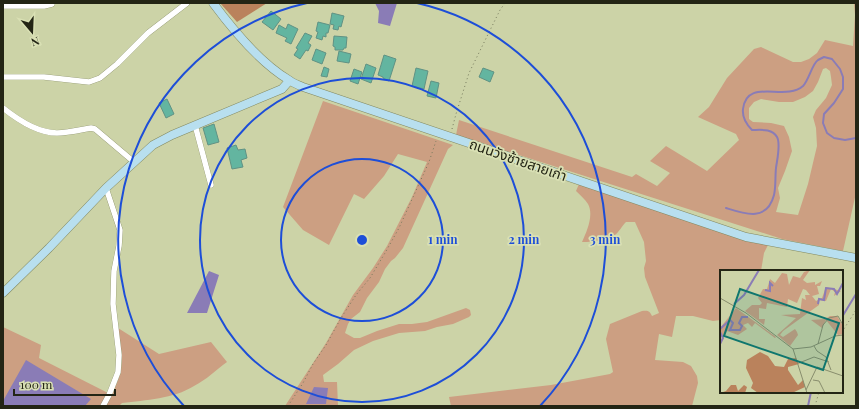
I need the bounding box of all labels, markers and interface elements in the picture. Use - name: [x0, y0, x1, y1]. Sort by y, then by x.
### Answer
- north arrow: [12, 12, 52, 52]
- text: N: [29, 34, 42, 50]
- street label: ถนนวังซ้ายสายเก่า: [467, 134, 569, 185]
- text: 1 min: [428, 231, 458, 247]
- text: 2 min: [509, 231, 540, 247]
- text: 3 min: [590, 231, 621, 247]
- centre of rings: [355, 233, 369, 247]
- inset map: [720, 270, 843, 393]
- scale bar: [14, 371, 115, 397]
- text: 100 m: [20, 376, 53, 392]

